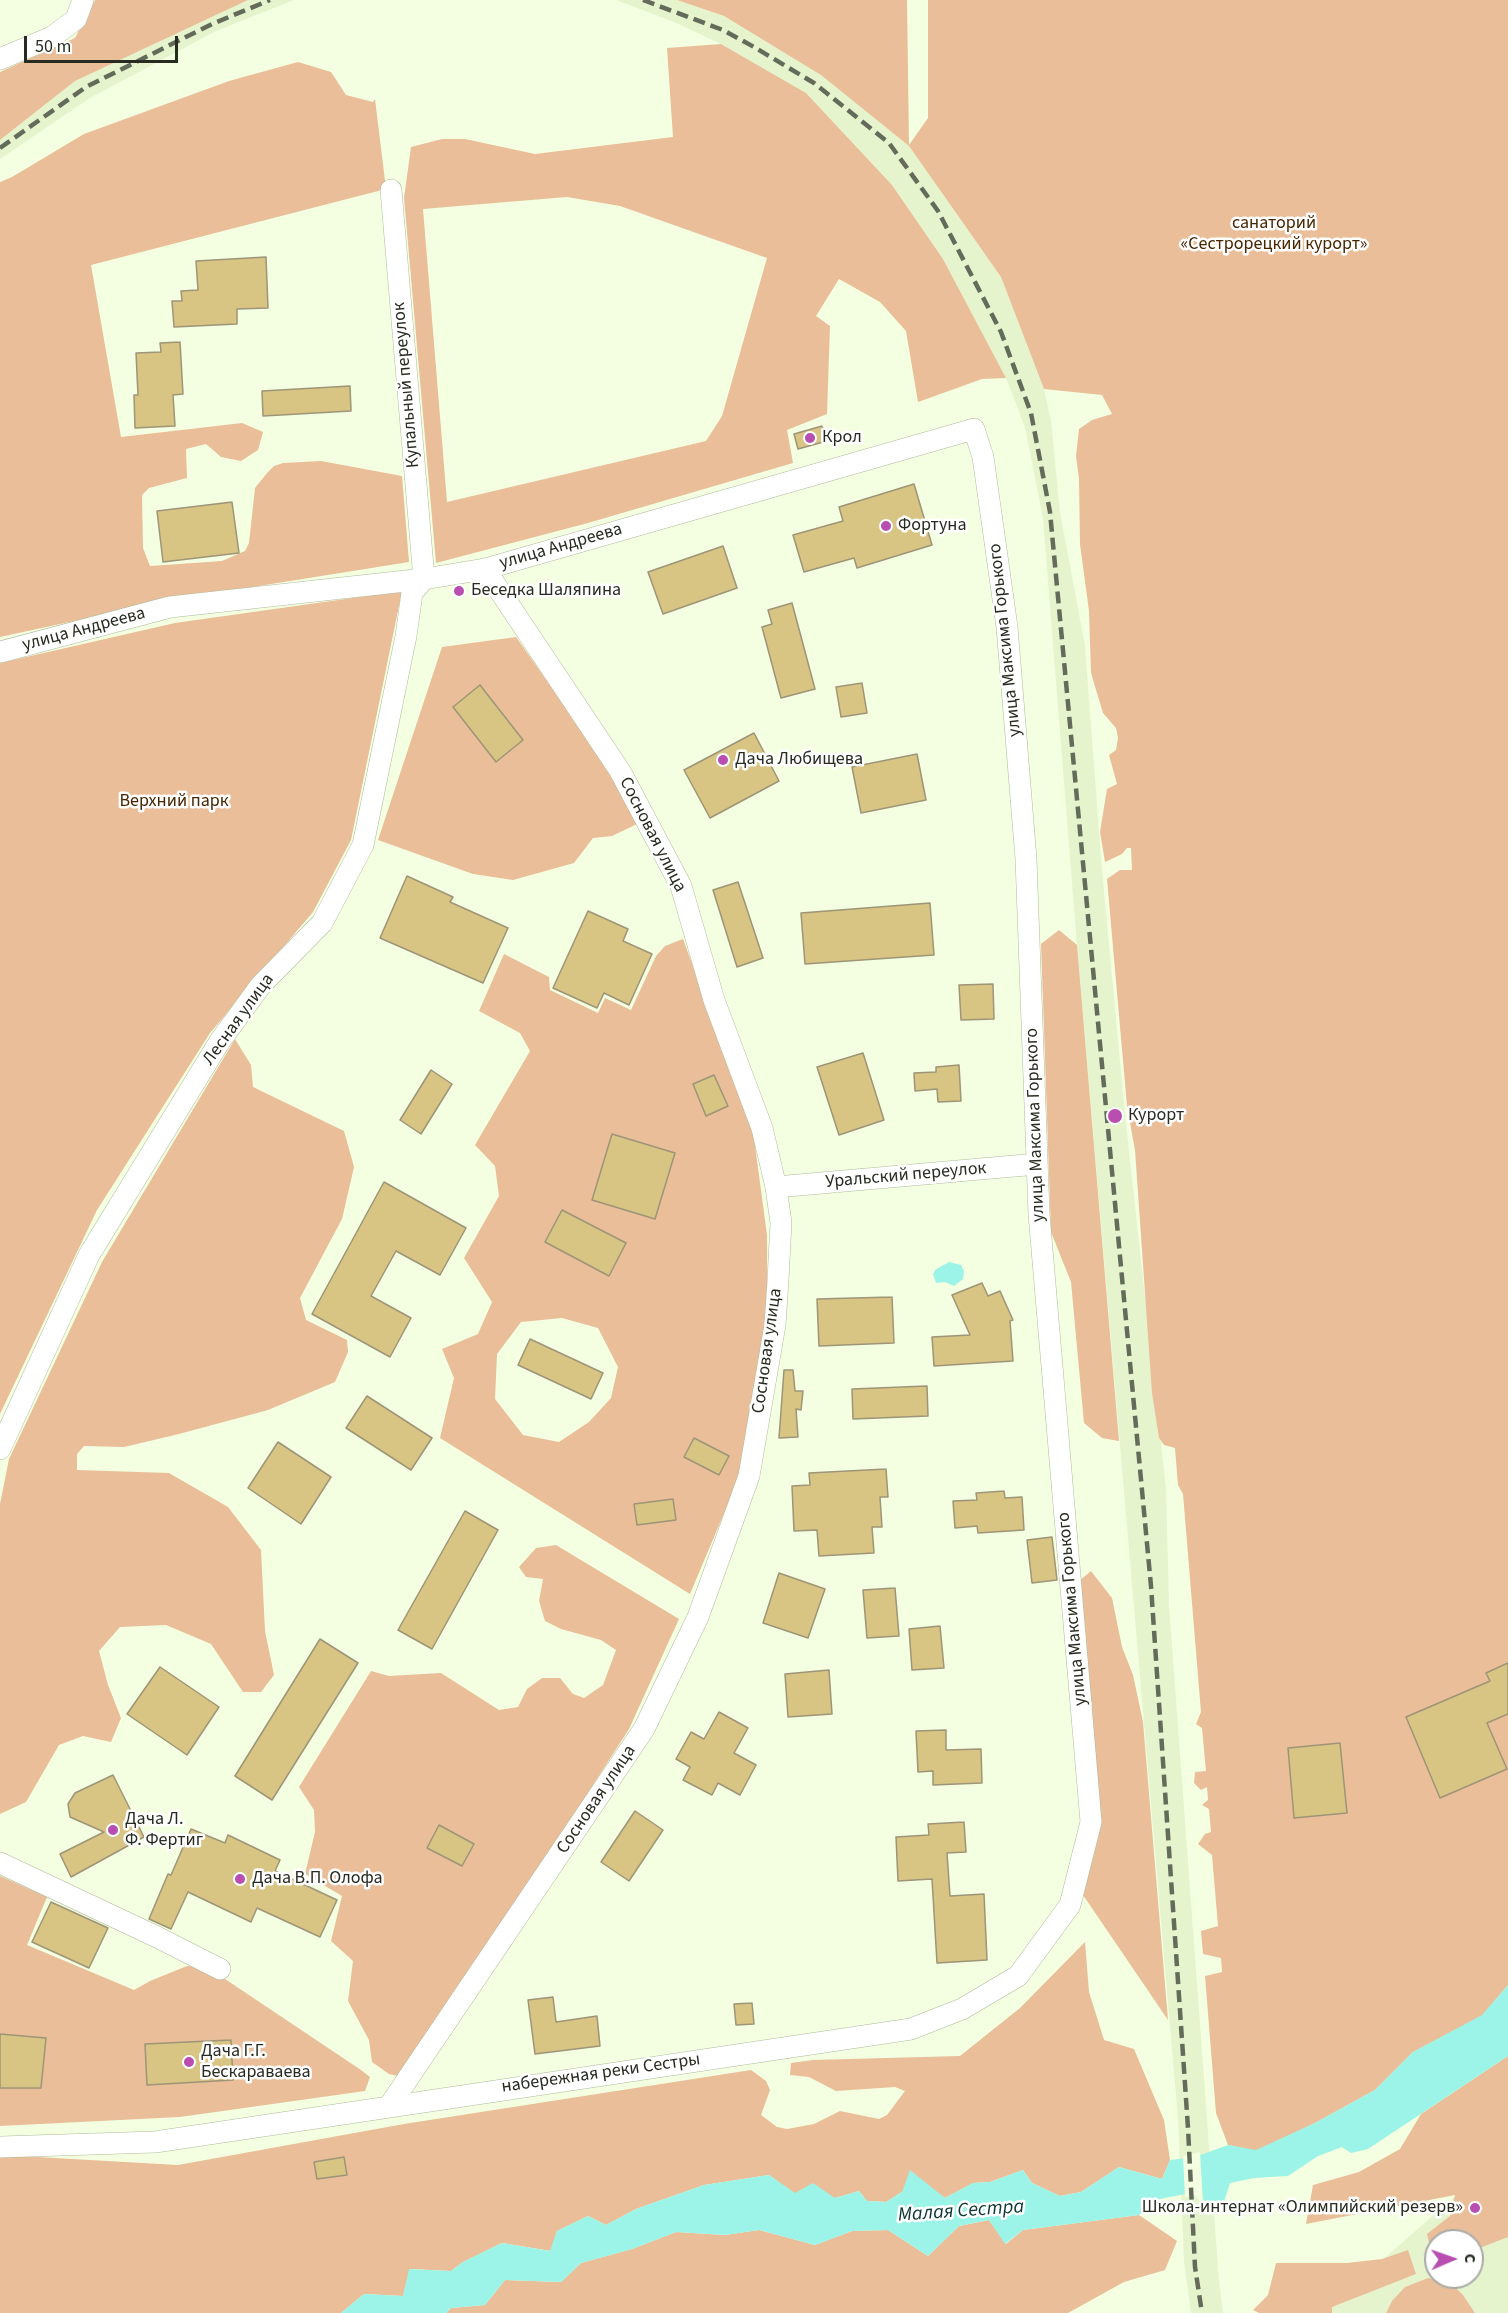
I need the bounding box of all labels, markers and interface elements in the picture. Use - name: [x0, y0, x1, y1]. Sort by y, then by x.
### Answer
- scale bar: [27, 24, 182, 62]
- text: 50 m: [35, 34, 71, 59]
- park label: санаторий «Сестрорецкий курорт»: [1180, 213, 1368, 256]
- street label: Купальный переулок: [389, 301, 425, 469]
- place label: Крол: [822, 427, 862, 449]
- marker: Крол: [803, 431, 817, 445]
- place label: Фортуна: [898, 515, 966, 537]
- street label: улица Андреева: [497, 519, 625, 575]
- marker: Фортуна: [879, 519, 893, 533]
- street label: улица Максима Горького: [985, 542, 1027, 738]
- place label: Беседка Шаляпина: [471, 580, 621, 602]
- marker: Беседка Шаляпина: [452, 584, 466, 598]
- street label: улица Андреева: [20, 603, 148, 657]
- place label: Дача Любищева: [735, 749, 863, 771]
- marker: Дача Любищева: [716, 753, 730, 767]
- street label: Сосновая улица: [614, 774, 690, 896]
- park label: Верхний парк: [119, 791, 229, 813]
- street label: Лесная улица: [199, 970, 279, 1070]
- street label: улица Максима Горького: [1022, 1027, 1050, 1223]
- place label: Курорт: [1128, 1105, 1184, 1127]
- marker: Курорт: [1106, 1107, 1124, 1125]
- street label: Уральский переулок: [825, 1158, 987, 1194]
- street label: Сосновая улица: [749, 1287, 787, 1415]
- street label: улица Максима Горького: [1054, 1511, 1092, 1707]
- street label: Сосновая улица: [553, 1742, 641, 1858]
- place label: Дача Л. Ф. Фертиг: [125, 1809, 203, 1852]
- marker: Дача Л. Ф. Фертиг: [106, 1823, 120, 1837]
- place label: Дача В.П. Олофа: [252, 1868, 383, 1890]
- marker: Дача В.П. Олофа: [233, 1872, 247, 1886]
- place label: Дача Г.Г. Бескараваева: [201, 2041, 311, 2084]
- street label: набережная реки Сестры: [500, 2049, 702, 2099]
- marker: Дача Г.Г. Бескараваева: [182, 2055, 196, 2069]
- water label: Малая Сестра: [897, 2196, 1025, 2228]
- place label: Школа-интернат «Олимпийский резерв»: [1142, 2197, 1463, 2219]
- marker: Школа-интернат «Олимпийский резерв»: [1468, 2201, 1482, 2215]
- north arrow: [1424, 2229, 1484, 2289]
- text: С: [1459, 2253, 1481, 2263]

